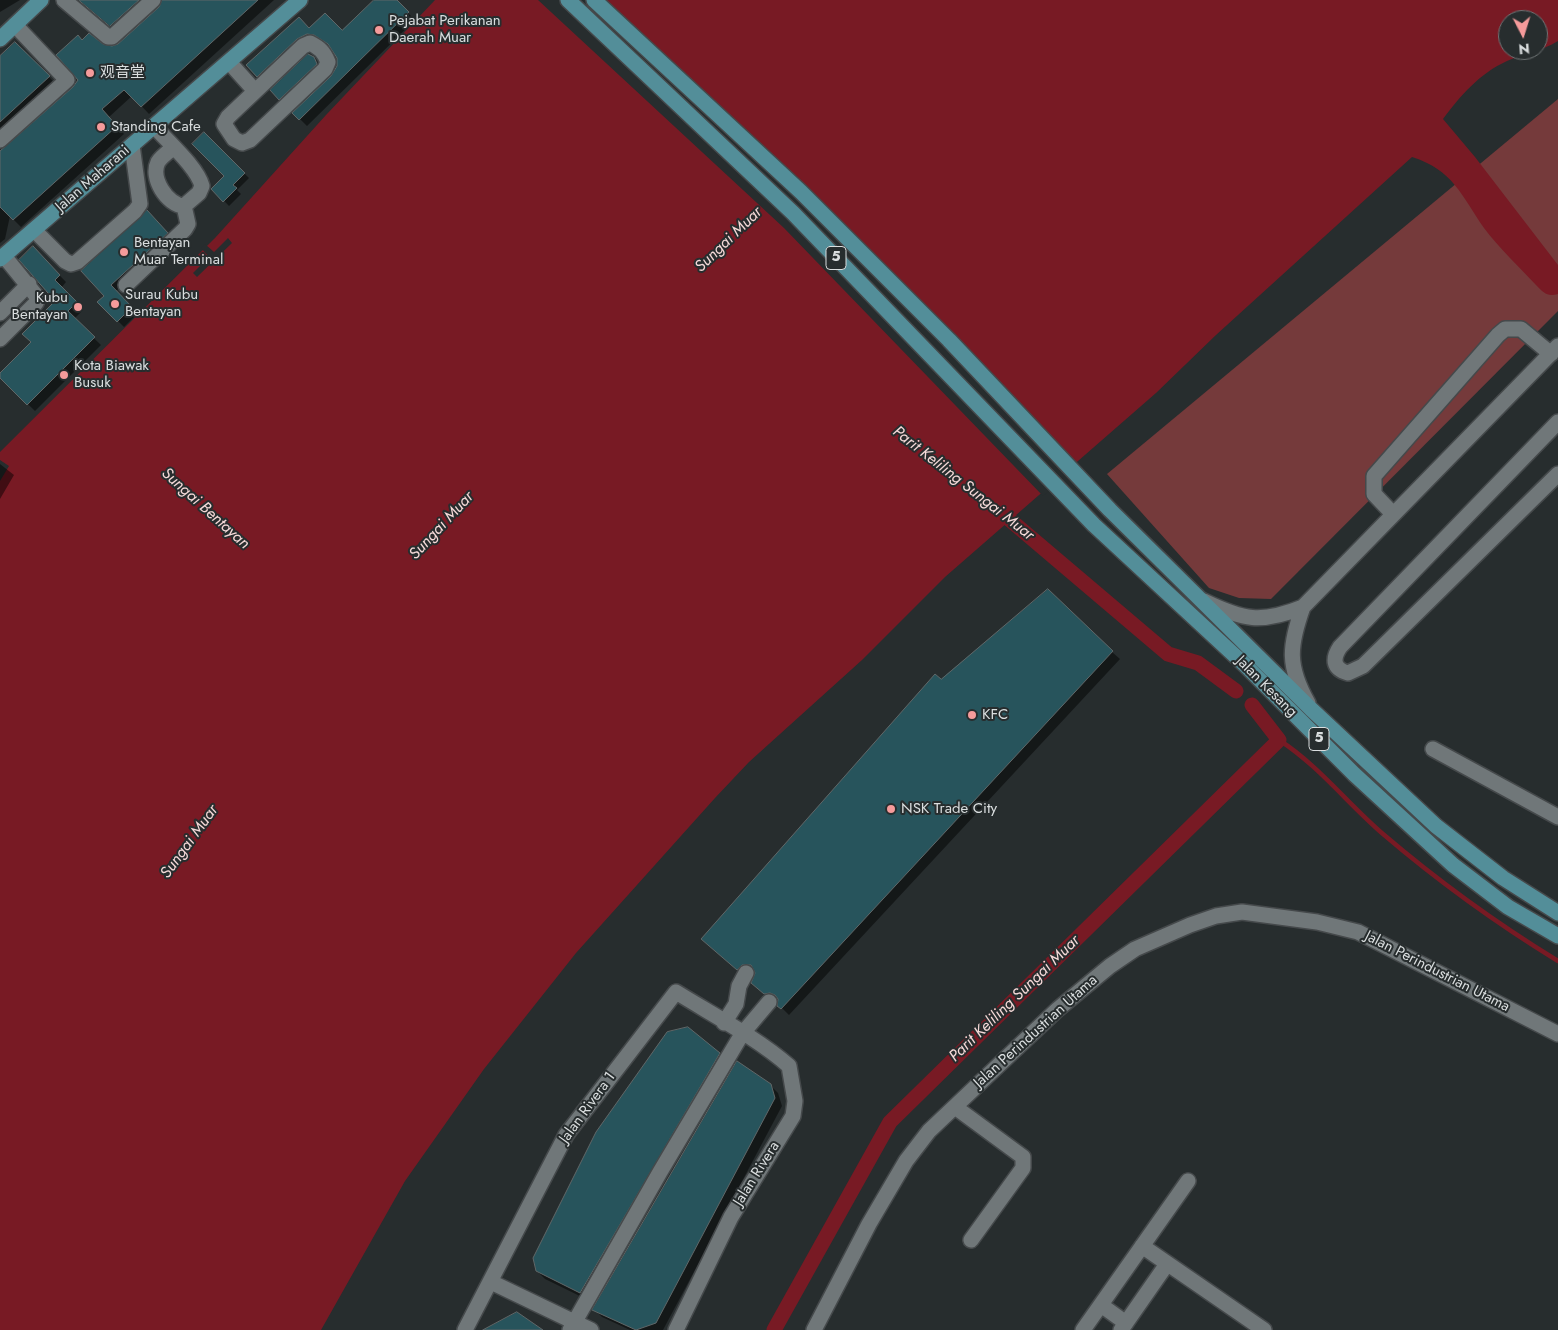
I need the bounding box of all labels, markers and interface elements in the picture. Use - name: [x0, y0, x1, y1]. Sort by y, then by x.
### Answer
- north arrow: [1498, 10, 1548, 60]
- place label: Pejabat Perikanan Daerah Muar: [389, 12, 501, 47]
- marker: Pejabat Perikanan Daerah Muar: [373, 24, 385, 36]
- text: N: [1518, 38, 1531, 59]
- place label: 观音堂: [100, 64, 145, 82]
- marker: 观音堂: [84, 67, 96, 79]
- place label: Standing Cafe: [111, 118, 201, 136]
- marker: Standing Cafe: [95, 121, 107, 133]
- street label: Jalan Maharani: [52, 142, 134, 216]
- water label: Sungai Muar: [691, 203, 767, 277]
- place label: Bentayan Muar Terminal: [134, 234, 223, 269]
- marker: Bentayan Muar Terminal: [118, 246, 130, 258]
- road number: 5: [826, 247, 846, 270]
- place label: Surau Kubu Bentayan: [125, 286, 198, 321]
- place label: Kubu Bentayan: [12, 289, 68, 324]
- marker: Surau Kubu Bentayan: [109, 298, 121, 310]
- marker: Kubu Bentayan: [72, 301, 84, 313]
- place label: Kota Biawak Busuk: [74, 357, 149, 392]
- marker: Kota Biawak Busuk: [58, 369, 70, 381]
- water label: Parit Keliling Sungai Muar: [888, 423, 1038, 545]
- water label: Sungai Bentayan: [157, 464, 253, 554]
- water label: Sungai Muar: [406, 488, 478, 564]
- street label: Jalan Kesang: [1232, 653, 1300, 721]
- place label: KFC: [982, 706, 1008, 724]
- marker: KFC: [966, 709, 978, 721]
- road number: 5: [1309, 728, 1329, 751]
- place label: NSK Trade City: [901, 800, 997, 818]
- water label: Sungai Muar: [157, 801, 223, 883]
- marker: NSK Trade City: [885, 803, 897, 815]
- street label: Jalan Perindustrian Utama: [1362, 928, 1512, 1016]
- water label: Parit Keliling Sungai Muar: [946, 932, 1084, 1066]
- street label: Jalan Perindustrian Utama: [970, 972, 1102, 1092]
- street label: Jalan Rivera 1: [556, 1069, 620, 1147]
- street label: Jalan Rivera: [730, 1138, 784, 1210]

